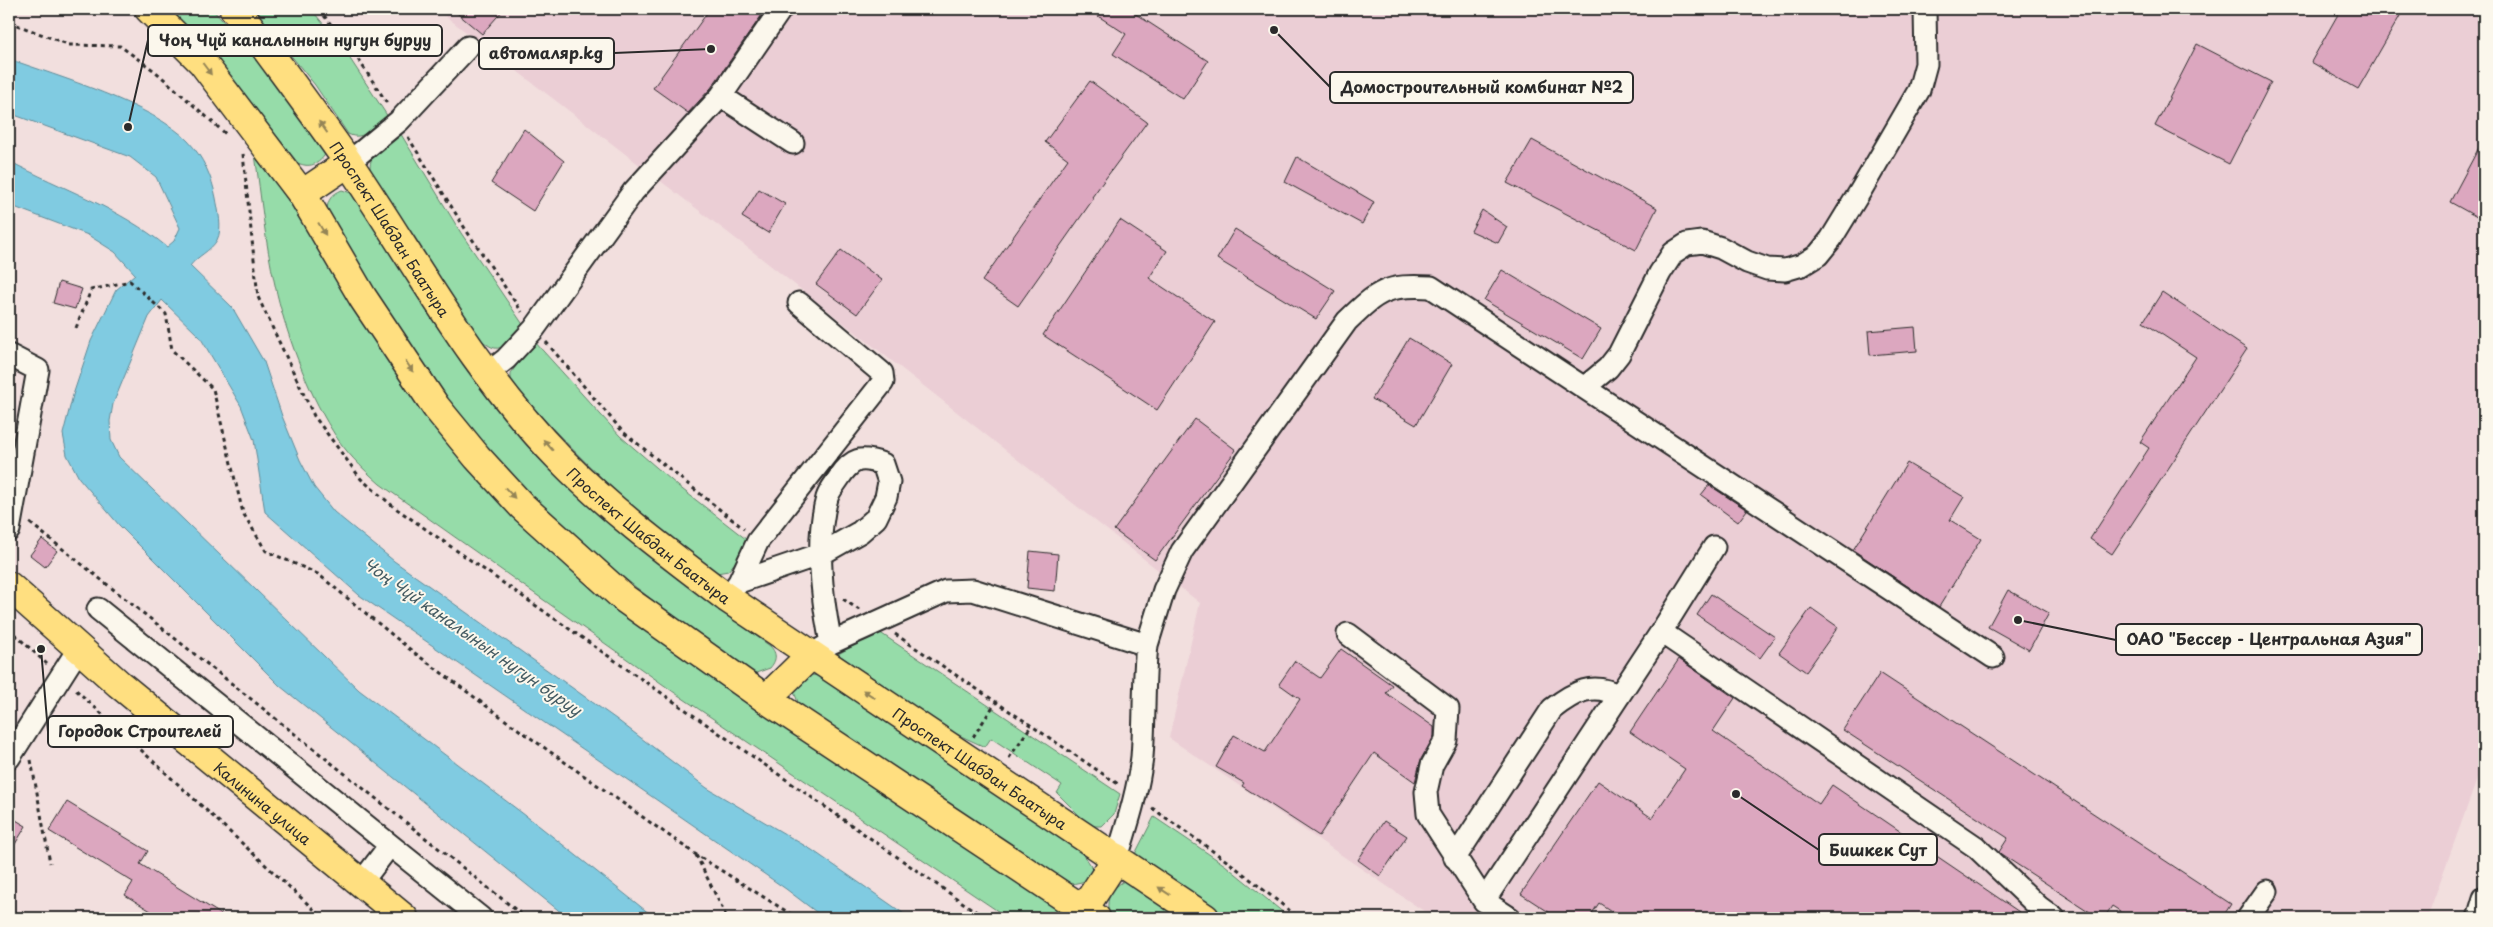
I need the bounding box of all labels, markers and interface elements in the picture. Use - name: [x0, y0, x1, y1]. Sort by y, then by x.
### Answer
- callout: Чоң Чүй каналынын нугун буруу: [148, 25, 442, 56]
- text: Чоң Чүй каналынын нугун буруу: [159, 27, 431, 51]
- callout: автомаляр.kg: [479, 38, 614, 69]
- text: автомаляр.kg: [489, 40, 603, 64]
- one-way arrow: [202, 62, 212, 76]
- callout: Домостроительный комбинат №2: [1330, 72, 1633, 103]
- text: Домостроительный комбинат №2: [1340, 74, 1623, 98]
- one-way arrow: [317, 121, 328, 134]
- street label: Проспект Шабдан Баатыра: [325, 136, 457, 322]
- one-way arrow: [318, 222, 327, 235]
- one-way arrow: [404, 359, 414, 373]
- one-way arrow: [542, 439, 553, 452]
- street label: Проспект Шабдан Баатыра: [562, 461, 737, 609]
- one-way arrow: [504, 487, 516, 499]
- water label: Чоң Чүй каналынын нугун буруу: [359, 551, 588, 721]
- callout: ОАО "Бессер - Центральная Азия": [2116, 624, 2422, 655]
- text: ОАО "Бессер - Центральная Азия": [2126, 626, 2412, 650]
- one-way arrow: [862, 690, 875, 699]
- street label: Проспект Шабдан Баатыра: [889, 701, 1073, 835]
- callout: Городок Строителей: [48, 716, 233, 747]
- text: Городок Строителей: [58, 718, 222, 742]
- street label: Калинина улица: [209, 755, 318, 850]
- callout: Бишкек Сут: [1819, 834, 1937, 865]
- text: Бишкек Сут: [1829, 837, 1928, 861]
- one-way arrow: [1158, 886, 1171, 896]

